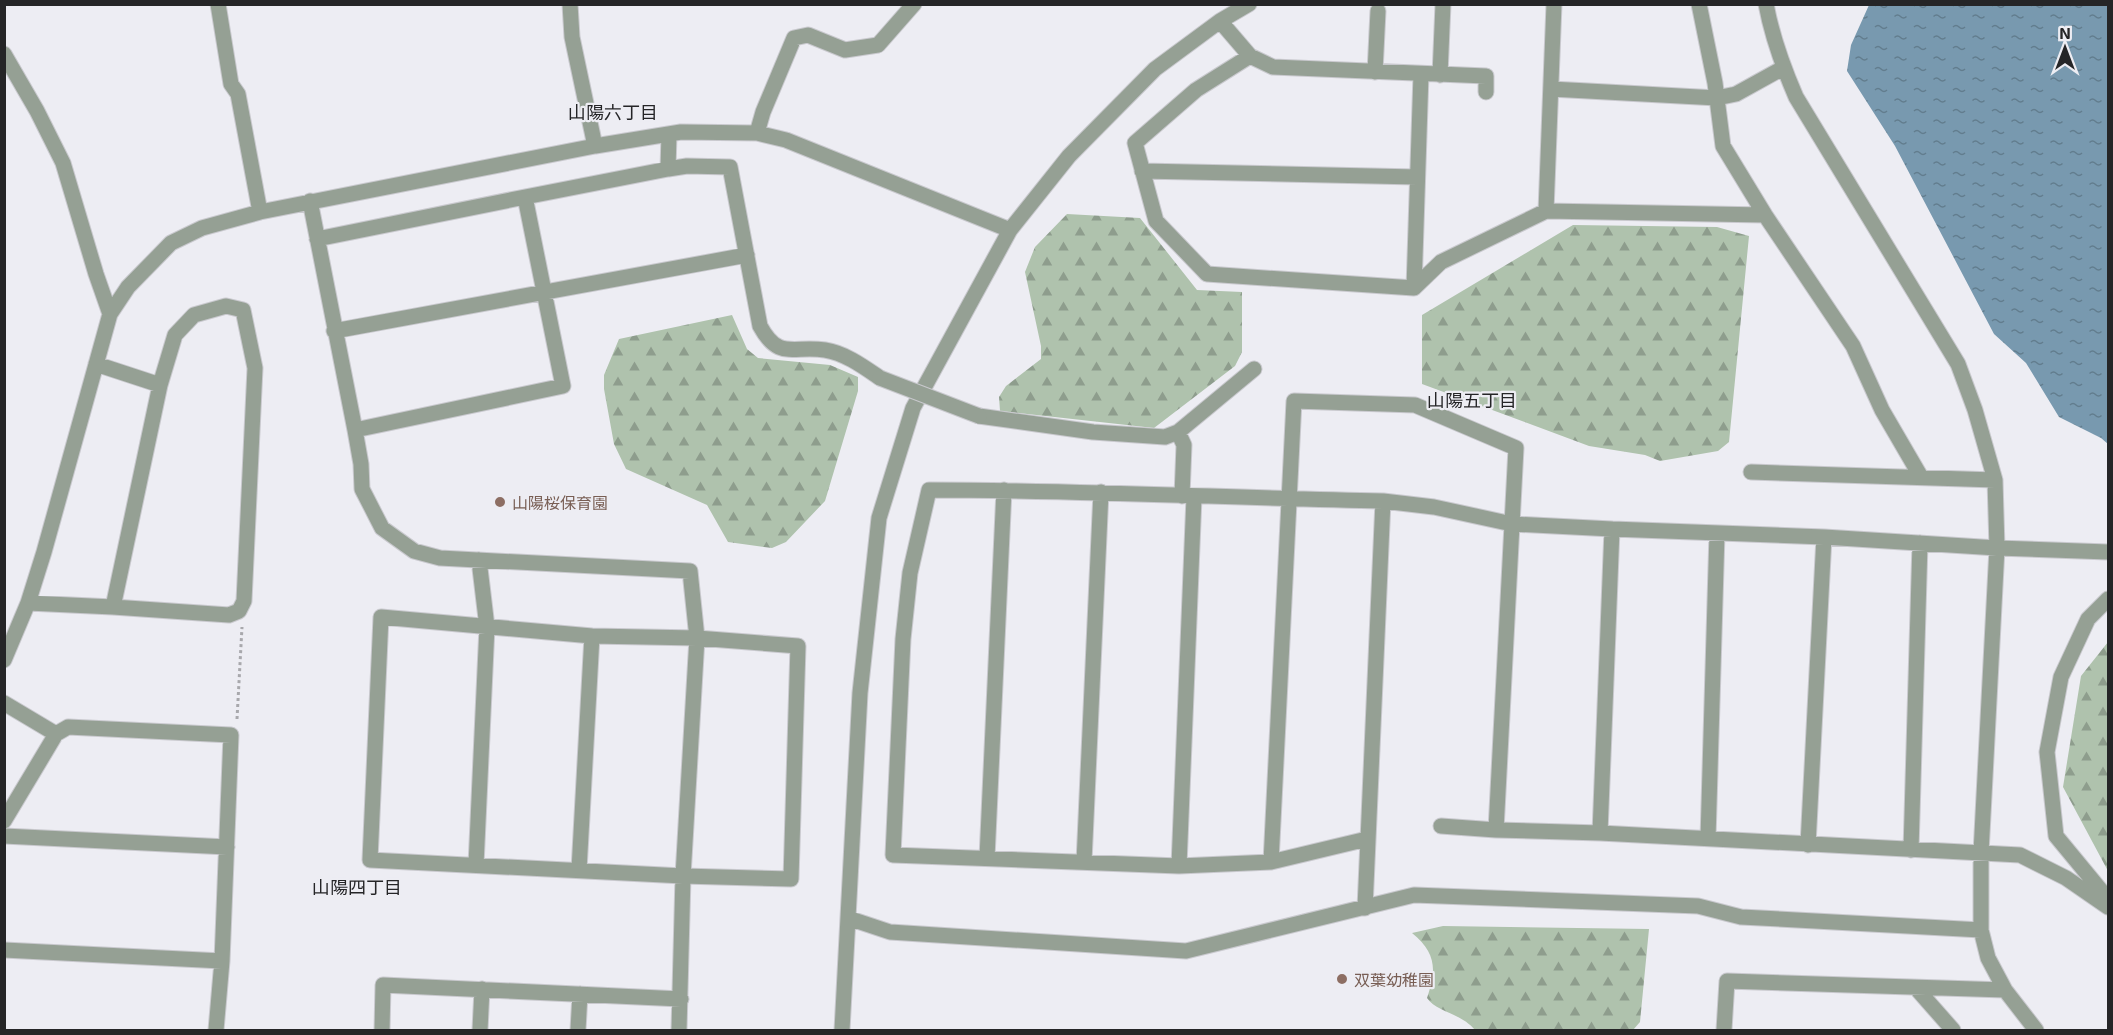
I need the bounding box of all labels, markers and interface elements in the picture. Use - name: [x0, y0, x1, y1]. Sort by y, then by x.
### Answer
- north arrow: [2035, 18, 2095, 78]
- text: N: [2059, 23, 2071, 42]
- district label: 山陽六丁目: [568, 101, 658, 123]
- district label: 山陽五丁目: [1427, 389, 1517, 411]
- place label: 山陽桜保育園: [512, 493, 608, 512]
- marker: 山陽桜保育園: [493, 495, 507, 509]
- district label: 山陽四丁目: [312, 876, 402, 898]
- place label: 双葉幼稚園: [1354, 970, 1434, 989]
- marker: 双葉幼稚園: [1335, 972, 1349, 986]

